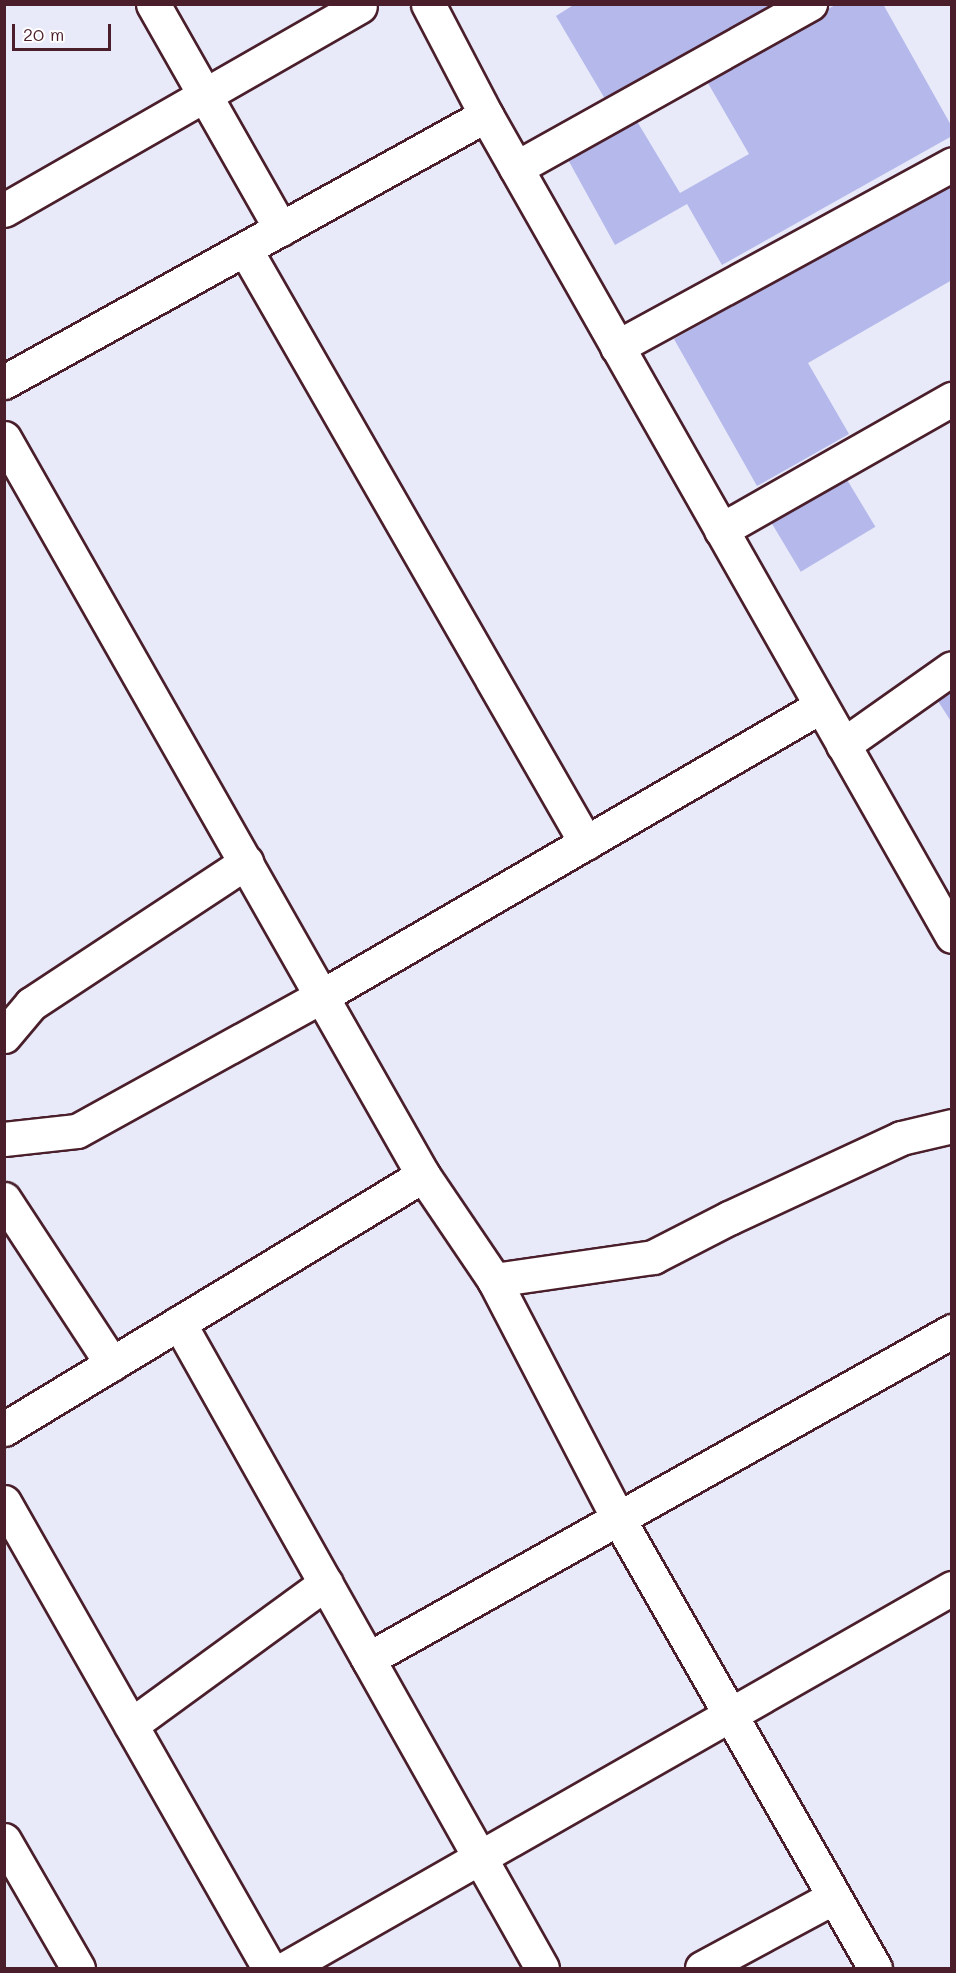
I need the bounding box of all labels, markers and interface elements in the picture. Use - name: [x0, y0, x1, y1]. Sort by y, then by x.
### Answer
- scale bar: [15, 12, 114, 50]
- text: 20 m: [23, 22, 64, 46]

